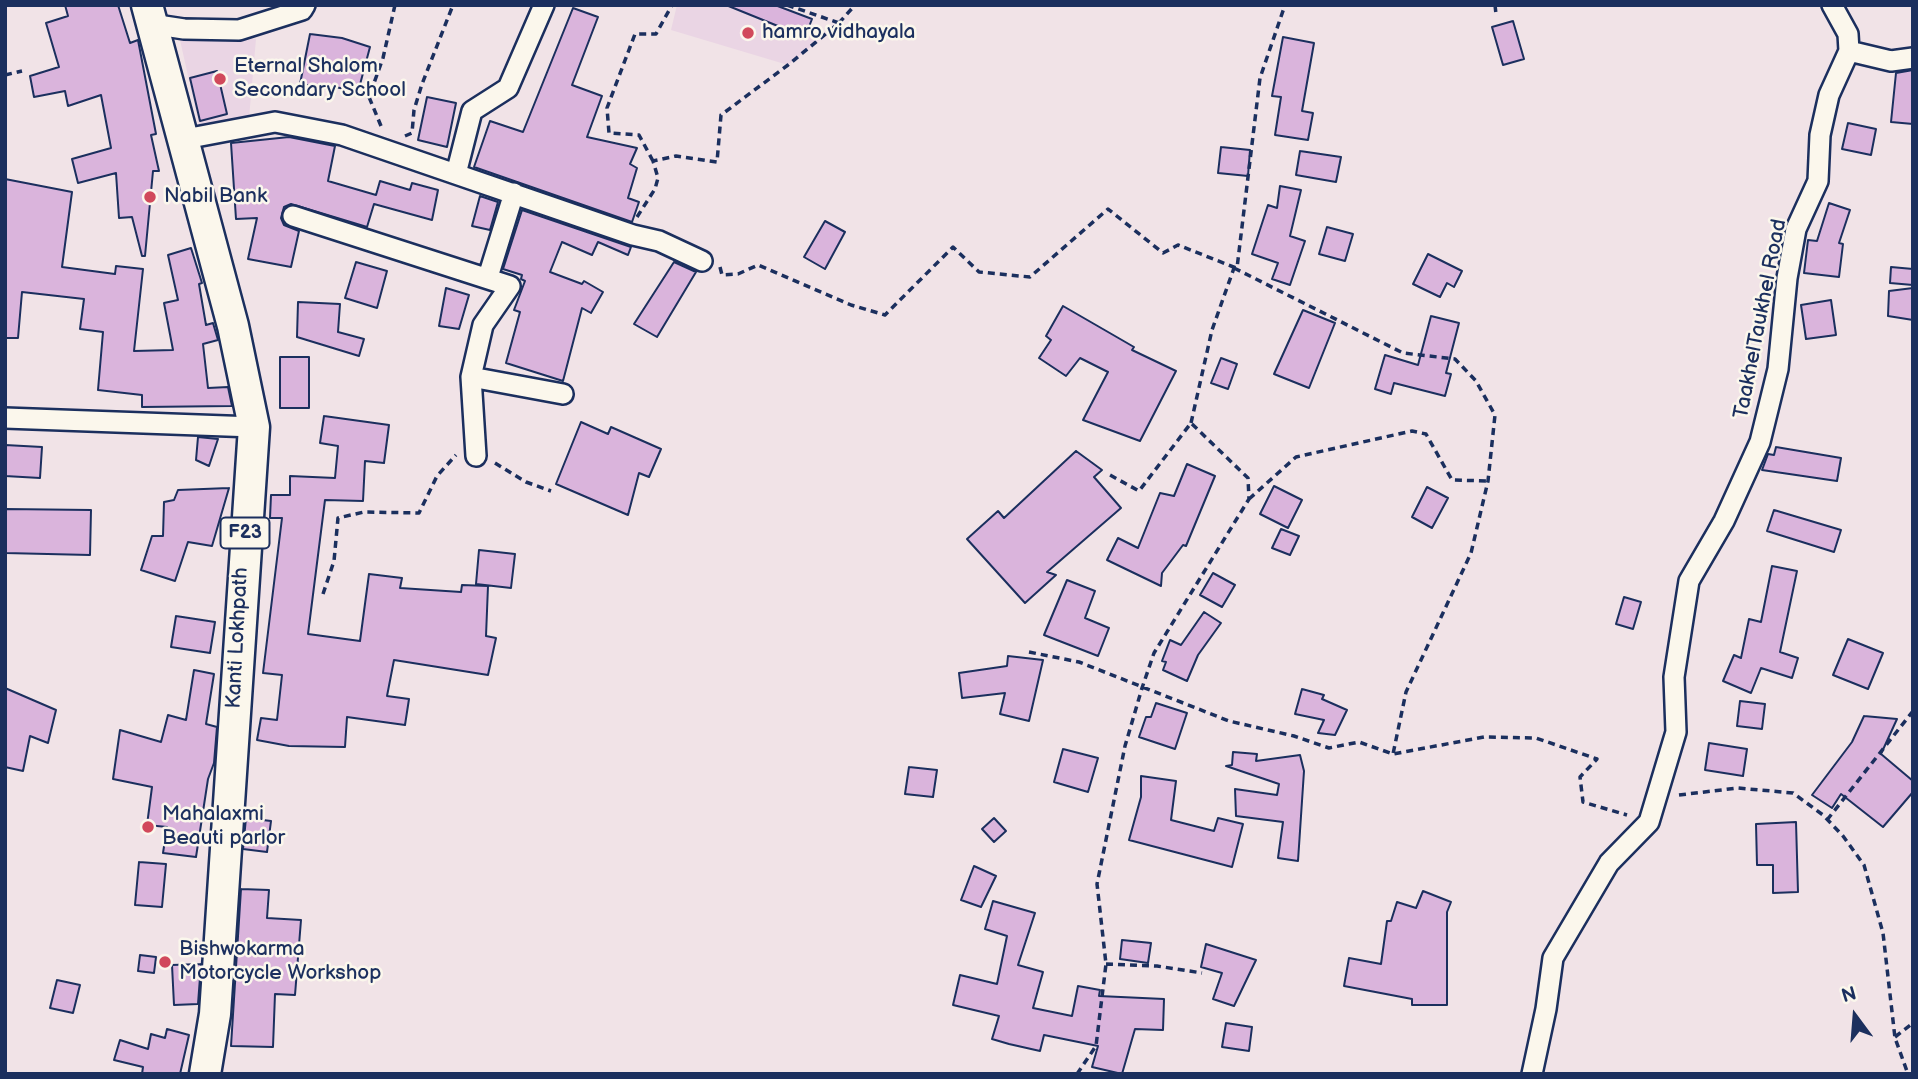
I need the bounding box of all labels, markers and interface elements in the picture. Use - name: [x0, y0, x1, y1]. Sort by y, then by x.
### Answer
- place label: hamro vidhayala: [762, 20, 915, 46]
- marker: hamro vidhayala: [740, 25, 756, 41]
- place label: Eternal Shalom Secondary School: [234, 54, 406, 104]
- marker: Eternal Shalom Secondary School: [212, 71, 228, 87]
- place label: Nabil Bank: [164, 184, 267, 210]
- marker: Nabil Bank: [142, 189, 158, 205]
- street label: TaakhelTaukhel Road: [1729, 217, 1793, 421]
- road number: F23: [220, 518, 270, 548]
- street label: Kanti Lokhpath: [222, 567, 254, 709]
- place label: Mahalaxmi Beauti parlor: [162, 802, 285, 852]
- marker: Mahalaxmi Beauti parlor: [140, 819, 156, 835]
- place label: Bishwokarma Motorcycle Workshop: [179, 937, 381, 987]
- marker: Bishwokarma Motorcycle Workshop: [157, 954, 173, 970]
- north arrow: [1820, 981, 1890, 1051]
- text: N: [1839, 982, 1859, 1008]

